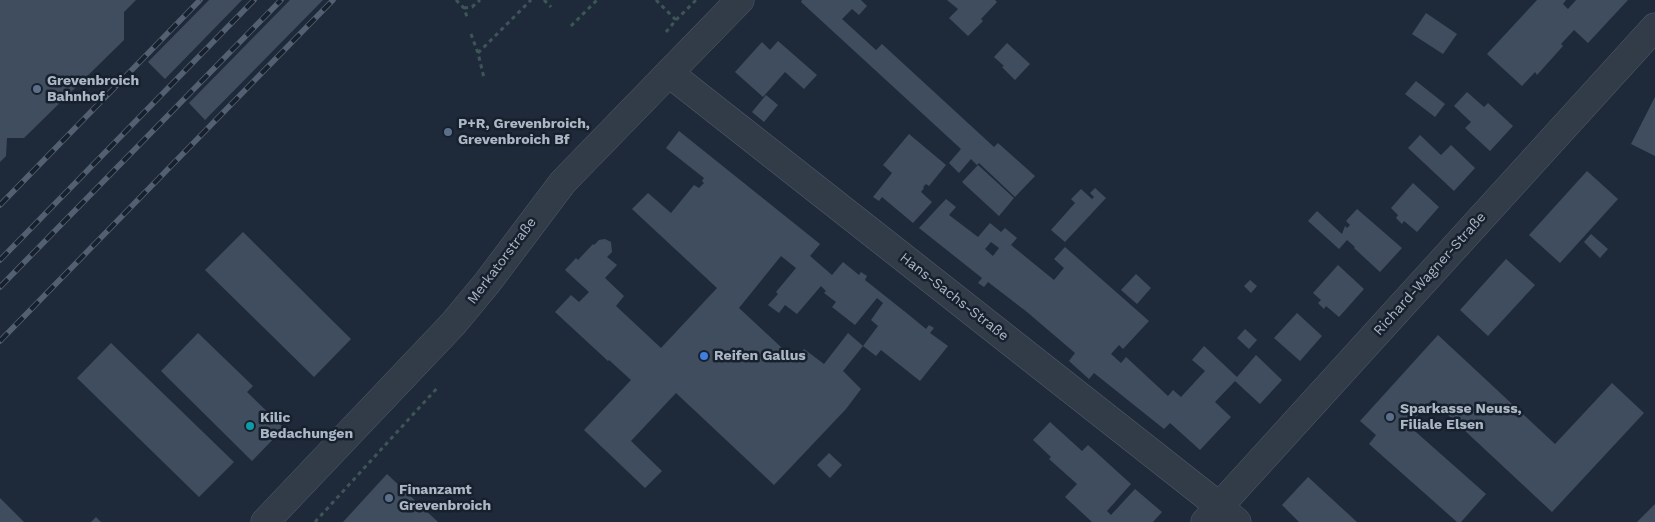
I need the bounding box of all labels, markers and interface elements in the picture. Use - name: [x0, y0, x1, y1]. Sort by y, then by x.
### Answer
- place label: Grevenbroich Bahnhof: [47, 73, 139, 105]
- marker: Grevenbroich Bahnhof: [31, 83, 43, 95]
- place label: P+R, Grevenbroich, Grevenbroich Bf: [458, 116, 590, 148]
- marker: P+R, Grevenbroich, Grevenbroich Bf: [442, 126, 454, 138]
- street label: Richard-Wagner-Straße: [1370, 209, 1490, 339]
- street label: Merkatorstraße: [464, 214, 540, 308]
- street label: Hans-Sachs-Straße: [896, 249, 1012, 345]
- place label: Reifen Gallus: [714, 348, 806, 364]
- marker: Reifen Gallus: [698, 350, 710, 362]
- place label: Sparkasse Neuss, Filiale Elsen: [1400, 401, 1522, 434]
- place label: Kilic Bedachungen: [260, 410, 353, 442]
- marker: Sparkasse Neuss, Filiale Elsen: [1384, 411, 1396, 423]
- marker: Kilic Bedachungen: [244, 420, 256, 432]
- place label: Finanzamt Grevenbroich: [399, 482, 491, 514]
- marker: Finanzamt Grevenbroich: [383, 492, 395, 504]

